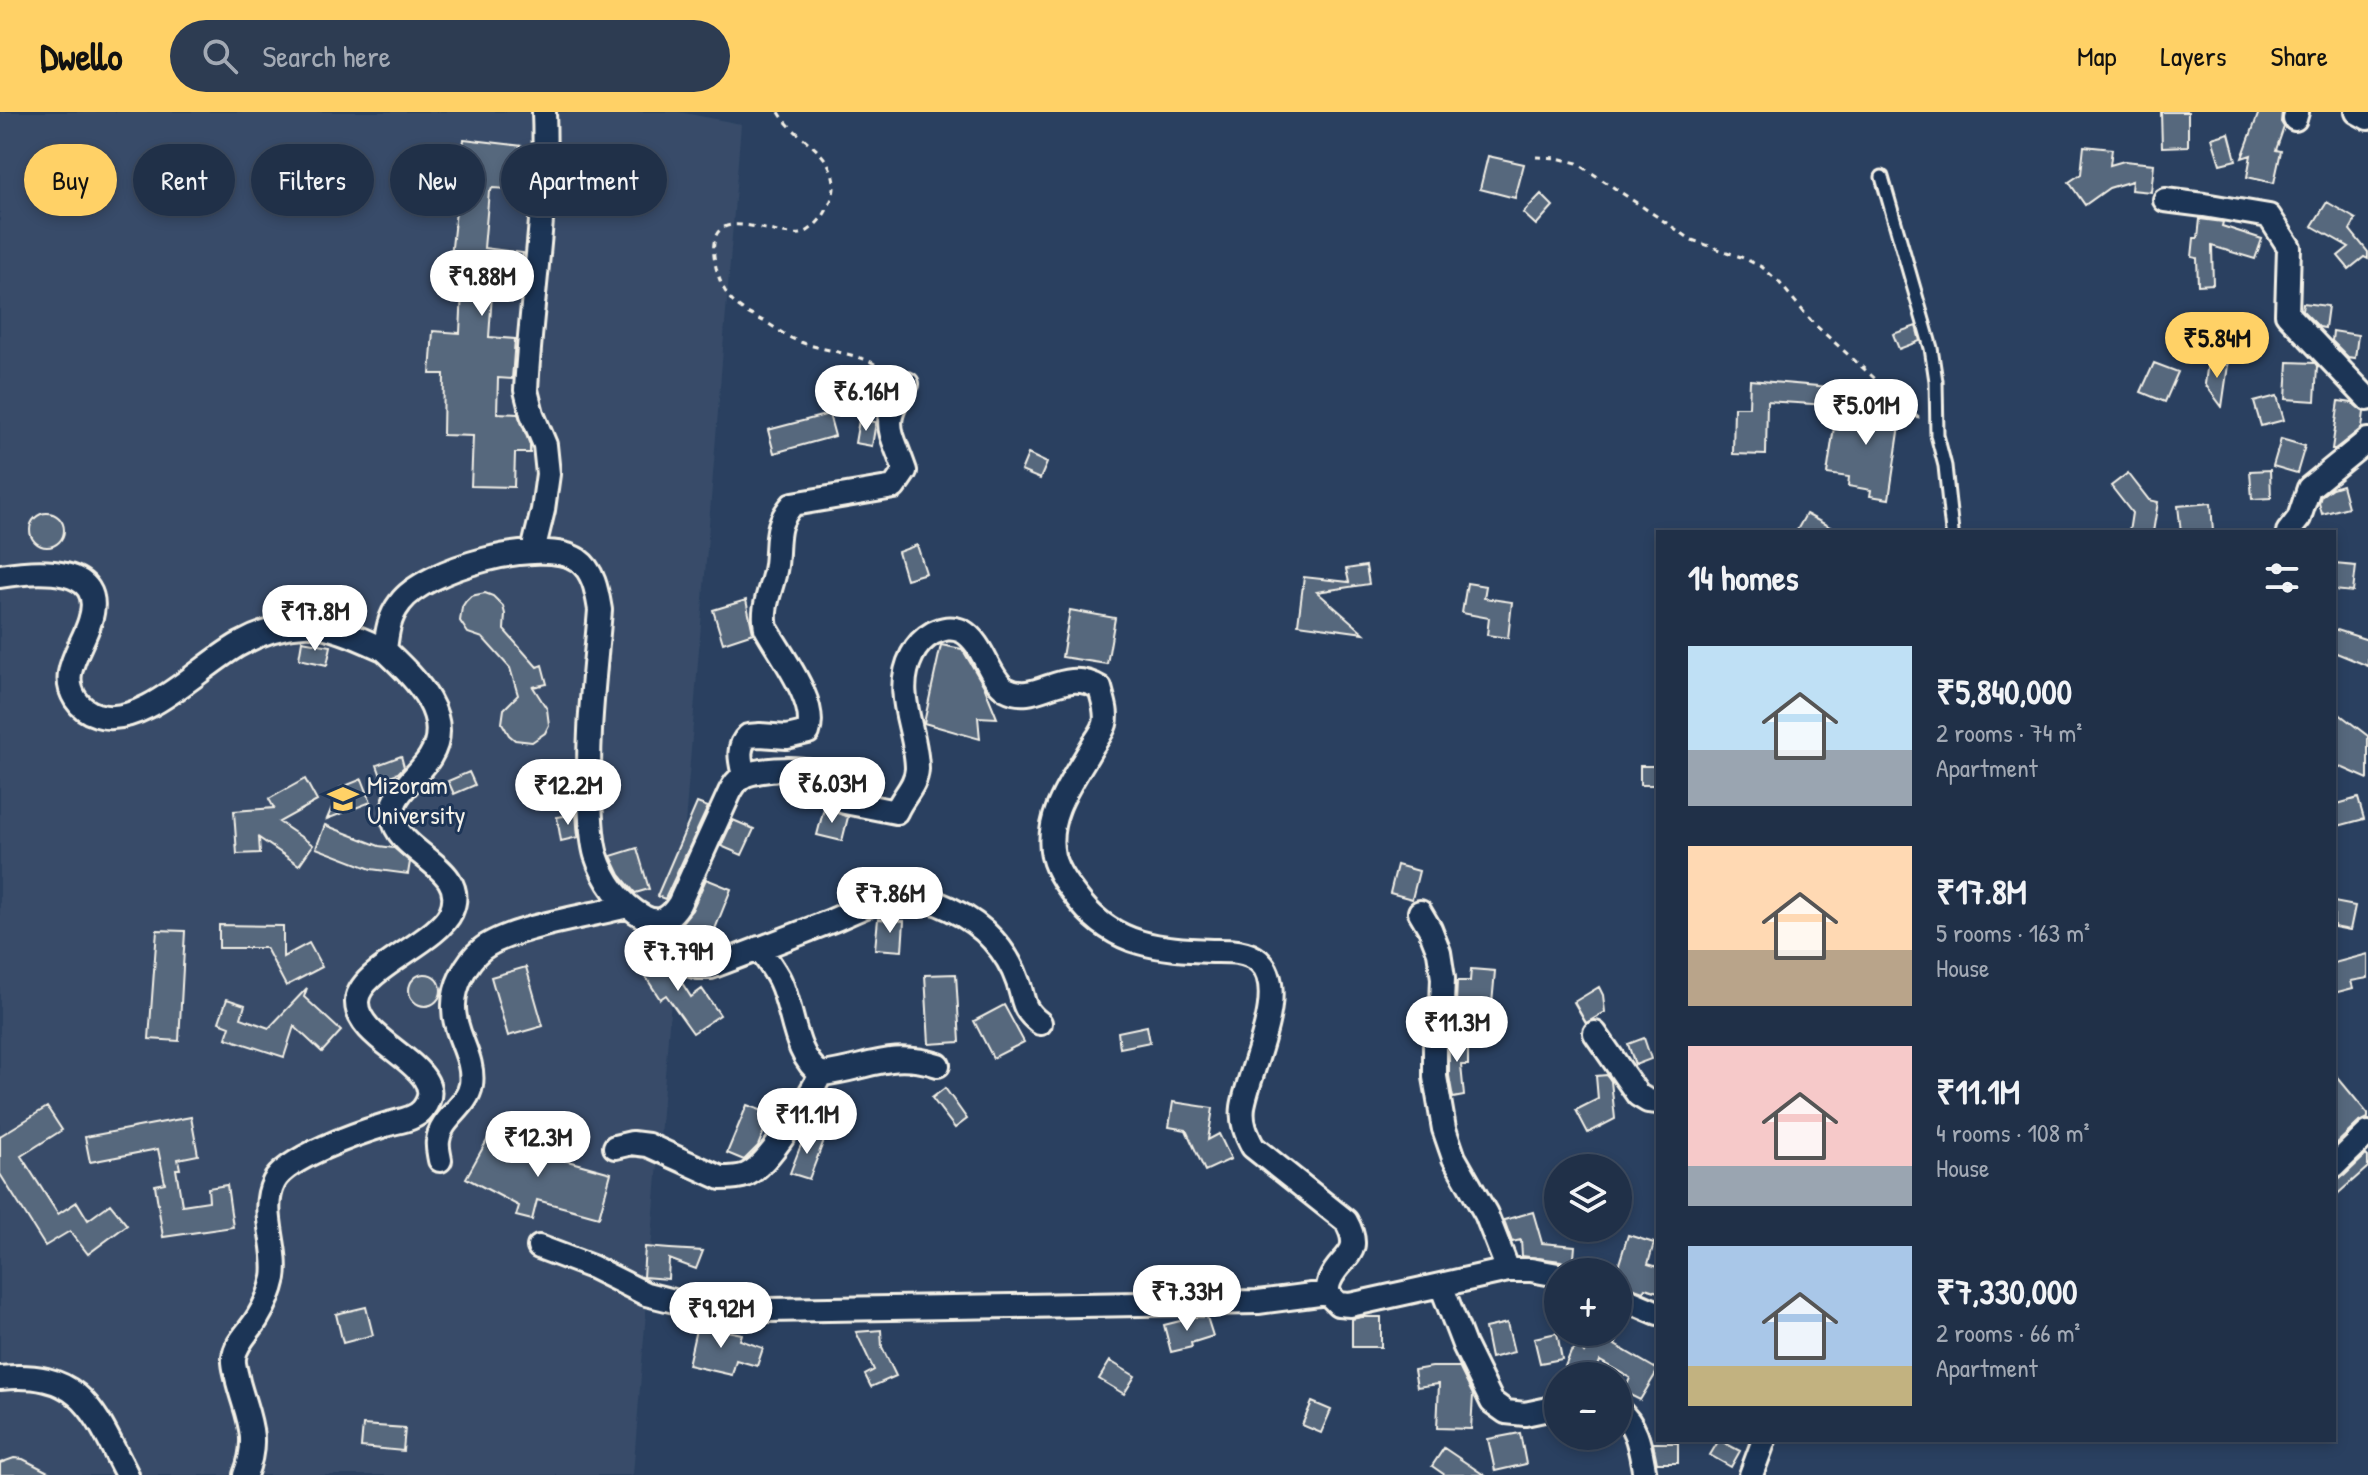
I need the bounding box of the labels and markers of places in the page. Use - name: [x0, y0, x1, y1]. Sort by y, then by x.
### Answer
- pin: ₹9.88M: [417, 250, 547, 318]
- pin: ₹5.84M: [2152, 312, 2282, 380]
- pin: ₹6.16M: [801, 365, 931, 433]
- pin: ₹5.01M: [1801, 379, 1931, 447]
- pin: ₹17.8M: [250, 585, 380, 653]
- pin: ₹6.03M: [767, 757, 897, 825]
- pin: ₹12.2M: [503, 759, 633, 827]
- place label: Mizoram University: [367, 767, 465, 832]
- school or university icon: Mizoram University: [326, 782, 360, 816]
- pin: ₹7.86M: [825, 867, 955, 935]
- pin: ₹7.79M: [613, 925, 743, 993]
- pin: ₹11.3M: [1392, 996, 1522, 1064]
- pin: ₹11.1M: [742, 1088, 872, 1156]
- pin: ₹12.3M: [473, 1111, 603, 1179]
- pin: ₹7.33M: [1122, 1265, 1252, 1333]
- pin: ₹9.92M: [656, 1282, 786, 1350]

